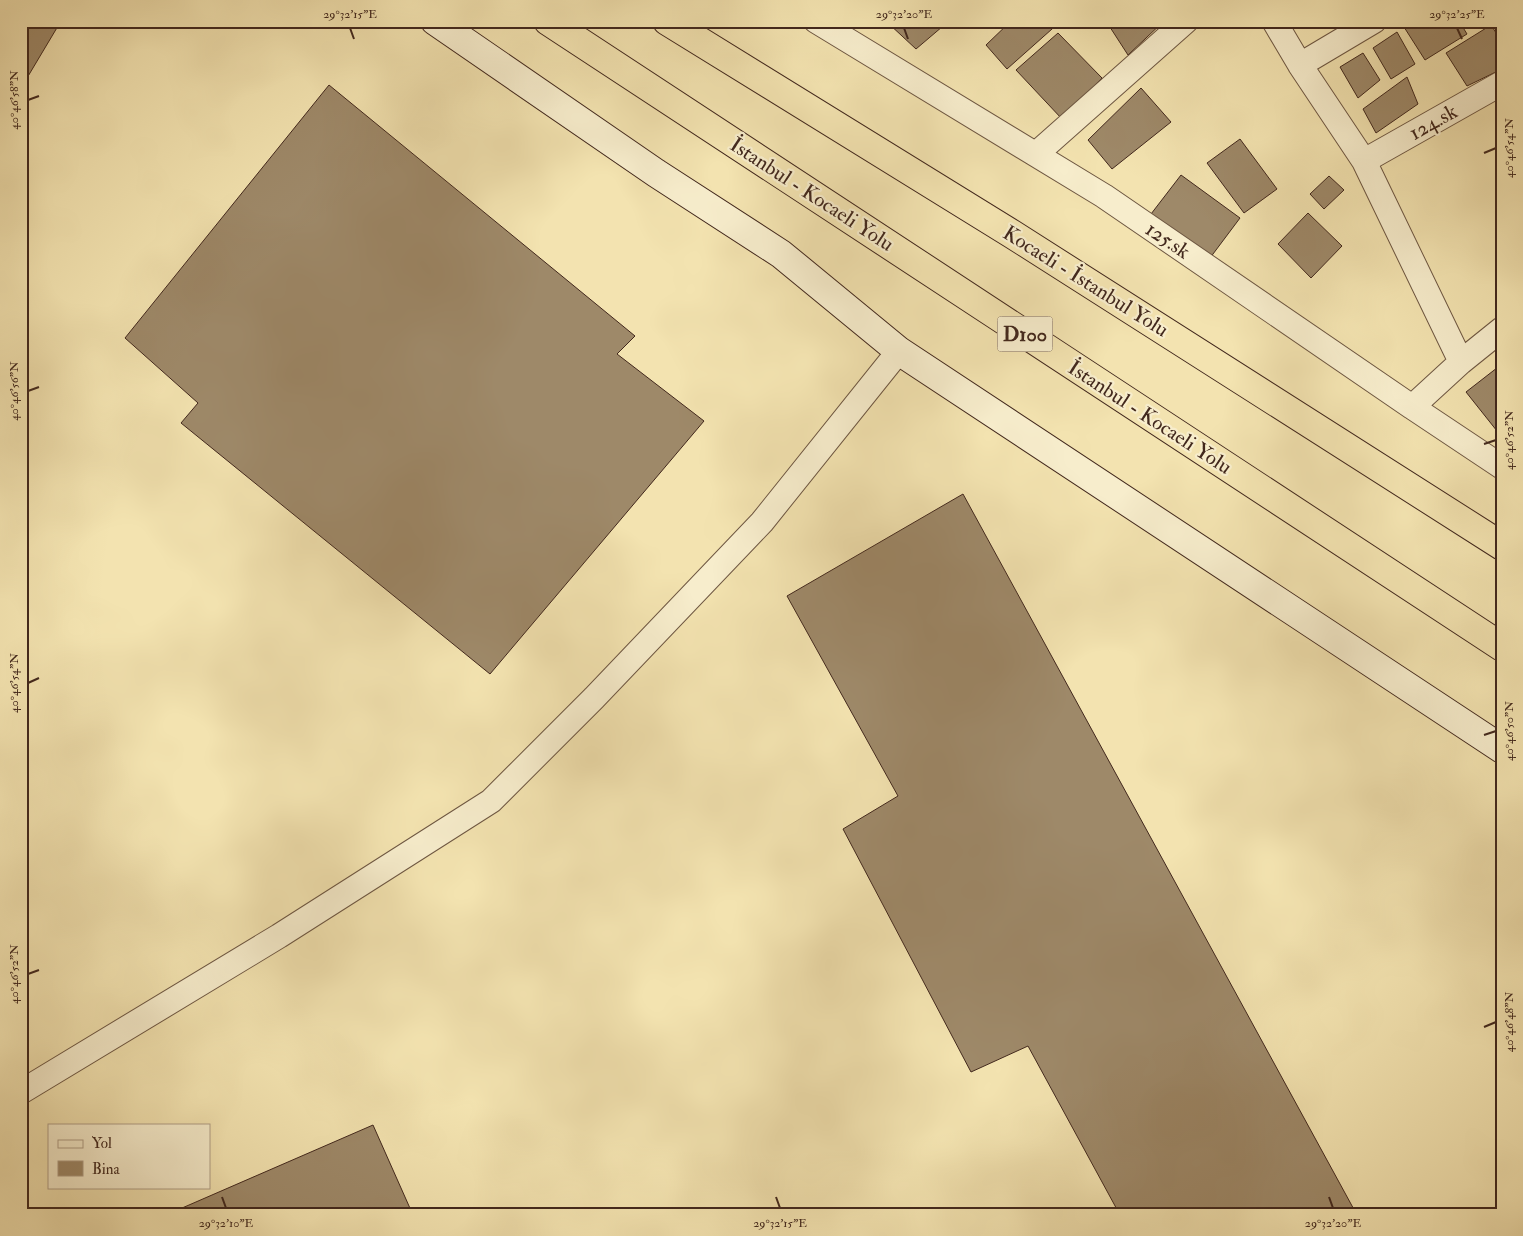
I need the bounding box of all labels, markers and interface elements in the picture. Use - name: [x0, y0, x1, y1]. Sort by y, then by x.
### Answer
- text: 29°32'15"E: [323, 7, 377, 22]
- text: 29°32'20"E: [876, 7, 933, 22]
- text: 29°32'25"E: [1429, 7, 1485, 22]
- text: 40°46'58"N: [7, 70, 22, 130]
- street label: 124.sk: [1404, 98, 1462, 147]
- text: 40°46'54"N: [1502, 118, 1517, 178]
- street label: İstanbul - Kocaeli Yolu: [725, 131, 899, 258]
- street label: 125.sk: [1140, 216, 1195, 265]
- street label: Kocaeli - İstanbul Yolu: [998, 220, 1174, 343]
- road number: D100: [998, 316, 1052, 352]
- street label: İstanbul - Kocaeli Yolu: [1063, 354, 1237, 481]
- text: 40°46'56"N: [7, 361, 22, 421]
- text: 40°46'52"N: [1502, 410, 1517, 470]
- text: 40°46'54"N: [7, 653, 22, 713]
- text: 40°46'50"N: [1502, 701, 1517, 761]
- text: 40°46'52"N: [7, 944, 22, 1004]
- text: 40°46'48"N: [1502, 991, 1517, 1052]
- legend: [48, 1124, 210, 1188]
- text: Yol: [92, 1134, 112, 1153]
- text: Bina: [92, 1160, 120, 1179]
- text: 29°32'10"E: [199, 1216, 254, 1231]
- text: 29°32'15"E: [753, 1216, 807, 1231]
- text: 29°32'20"E: [1305, 1216, 1362, 1231]

